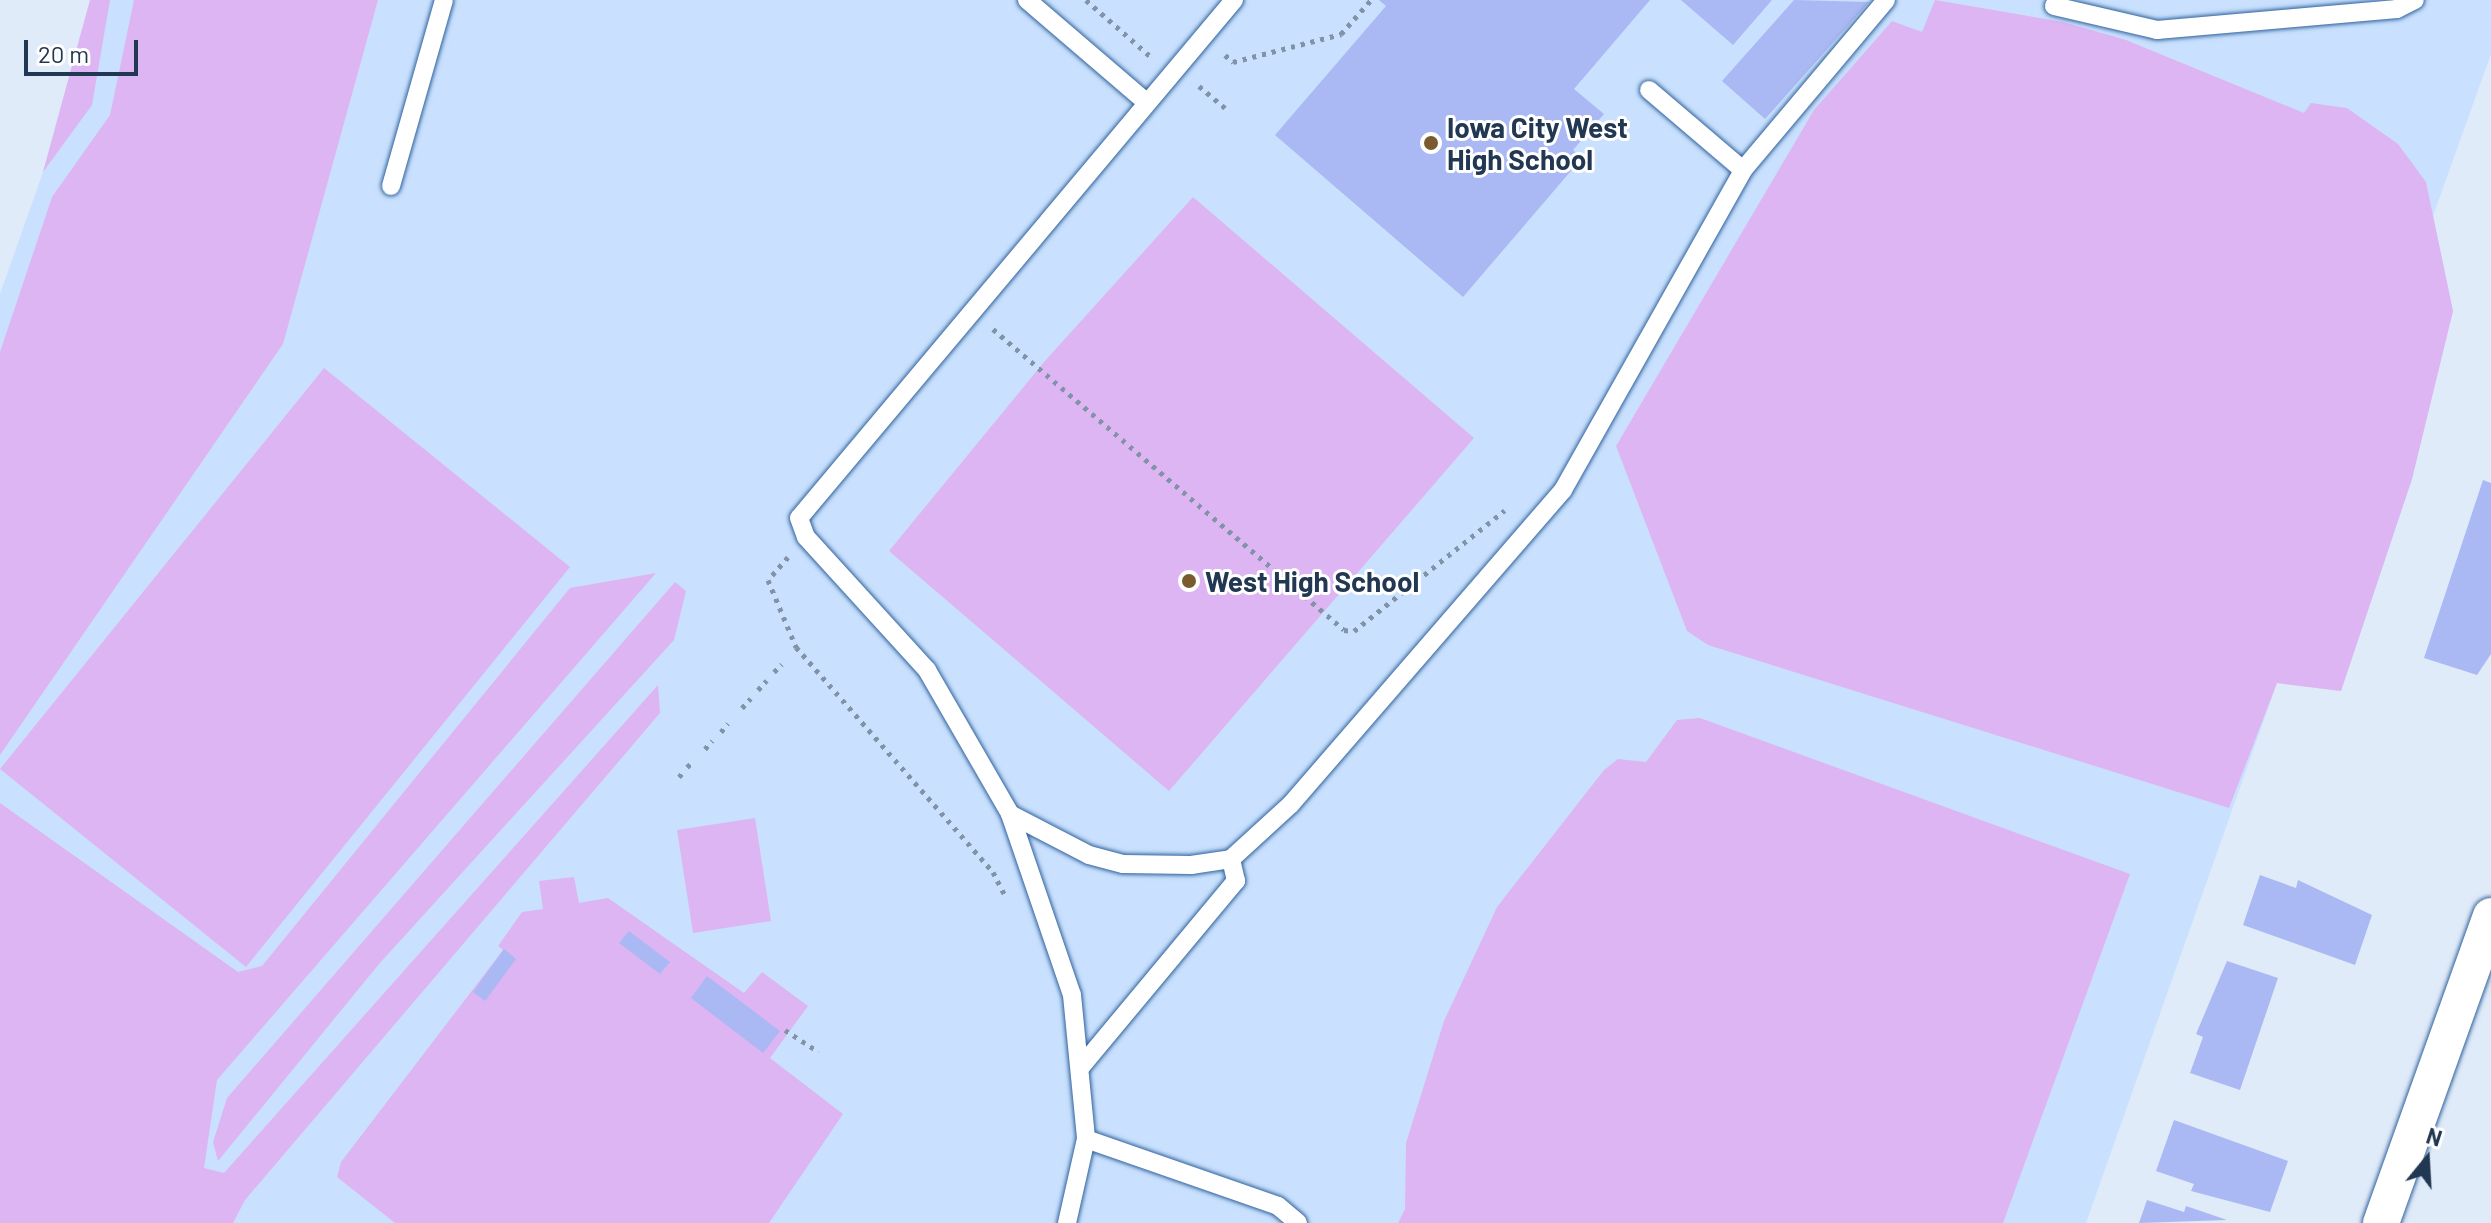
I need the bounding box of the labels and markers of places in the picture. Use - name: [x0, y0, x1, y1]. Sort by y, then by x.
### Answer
- place label: Iowa City West High School: [1447, 110, 1628, 176]
- marker: Iowa City West High School: [1422, 134, 1440, 152]
- place label: West High School: [1205, 564, 1419, 598]
- marker: West High School: [1180, 572, 1198, 590]

